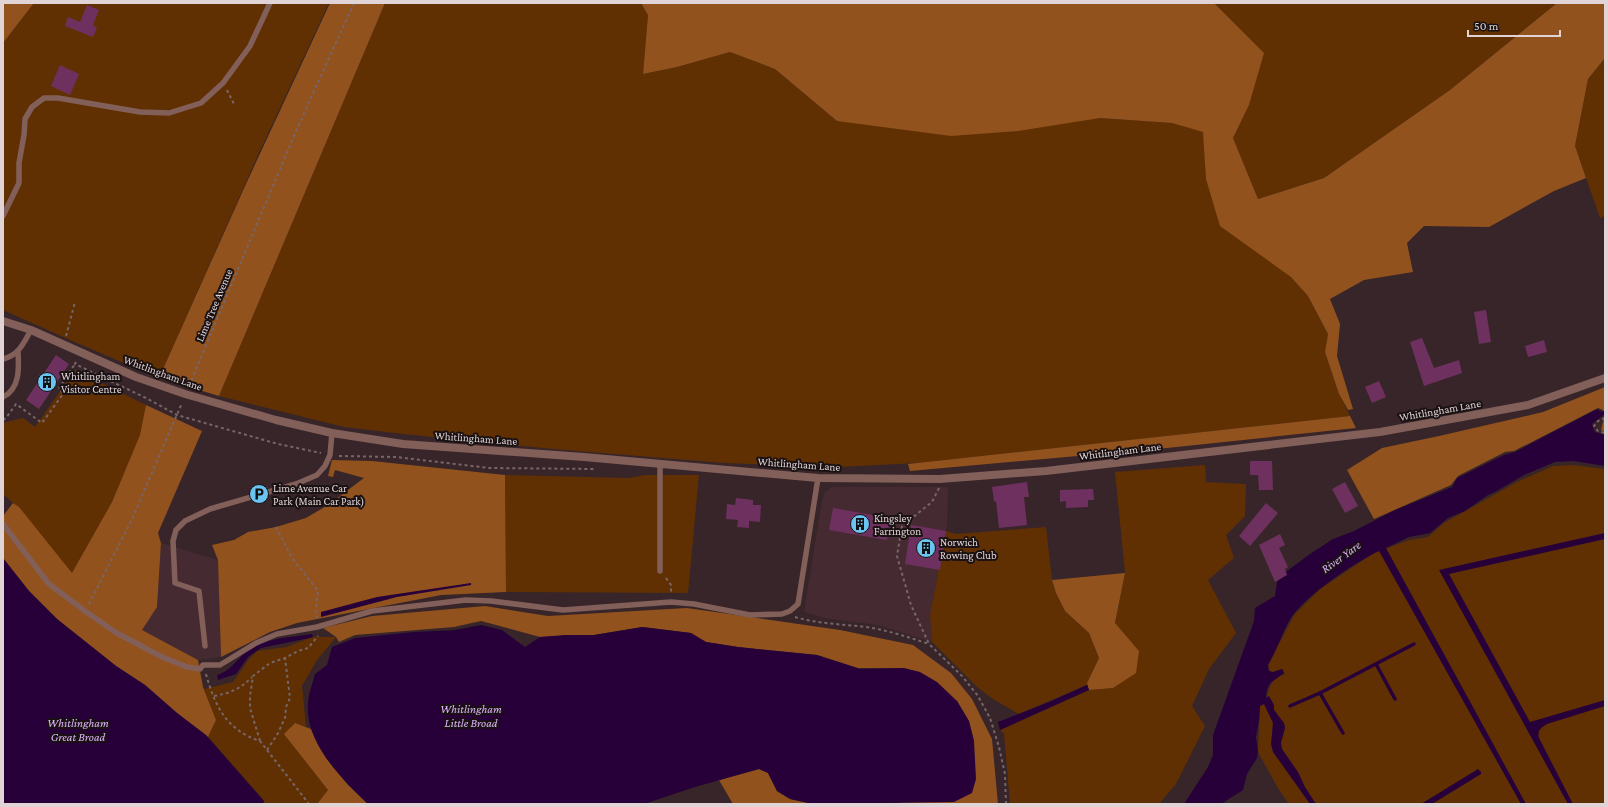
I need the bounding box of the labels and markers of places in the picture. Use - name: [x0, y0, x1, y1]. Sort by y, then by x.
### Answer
- place label: Whitlingham Visitor Centre: [61, 370, 122, 395]
- building icon: Whitlingham Visitor Centre: [36, 371, 58, 393]
- place label: Lime Avenue Car Park (Main Car Park): [273, 482, 364, 508]
- parking icon: Lime Avenue Car Park (Main Car Park): [248, 483, 270, 505]
- place label: Kingsley Farrington: [874, 512, 921, 538]
- building icon: Kingsley Farrington: [849, 513, 871, 535]
- place label: Norwich Rowing Club: [940, 536, 997, 562]
- building icon: Norwich Rowing Club: [915, 537, 937, 559]

